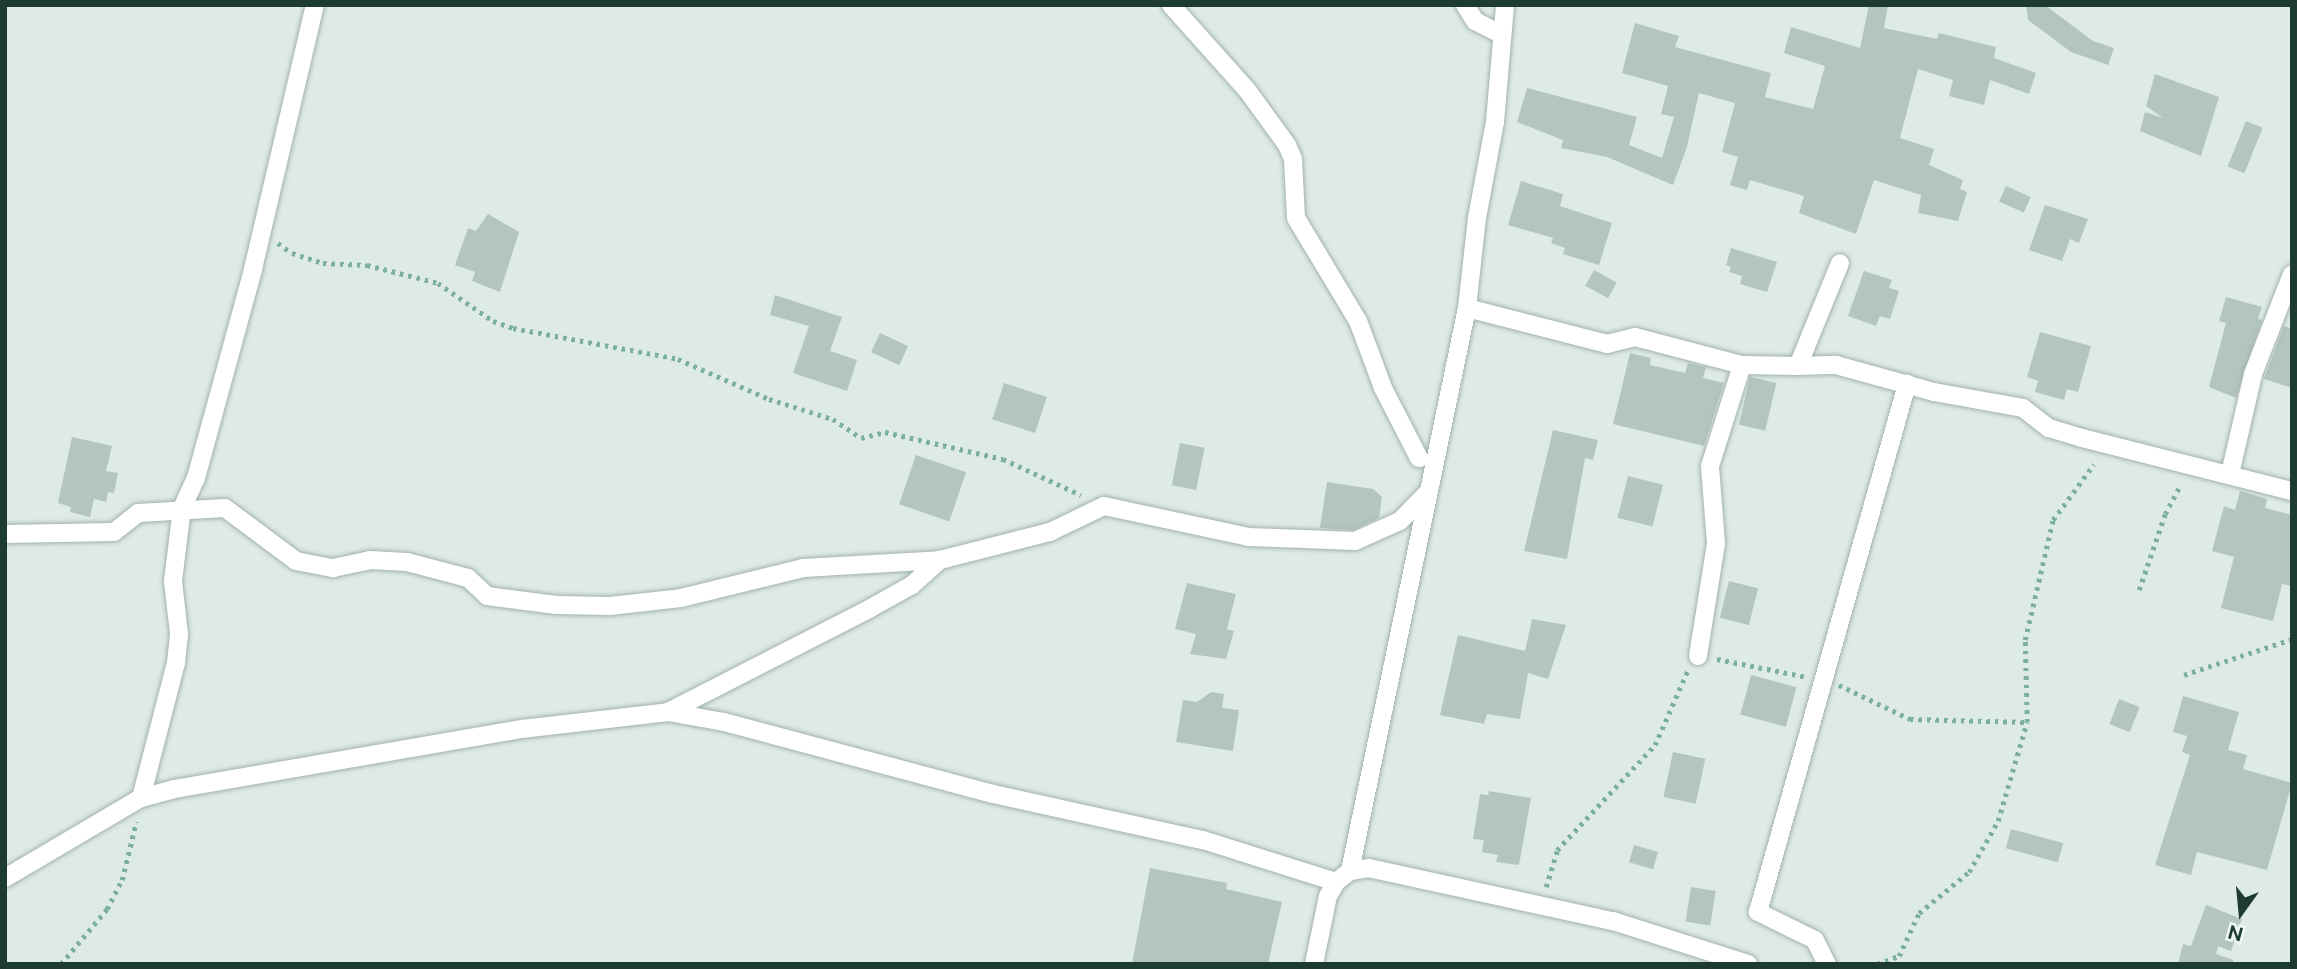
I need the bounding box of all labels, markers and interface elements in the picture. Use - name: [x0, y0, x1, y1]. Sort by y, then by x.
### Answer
- north arrow: [2206, 878, 2276, 948]
- text: N: [2226, 921, 2246, 946]

